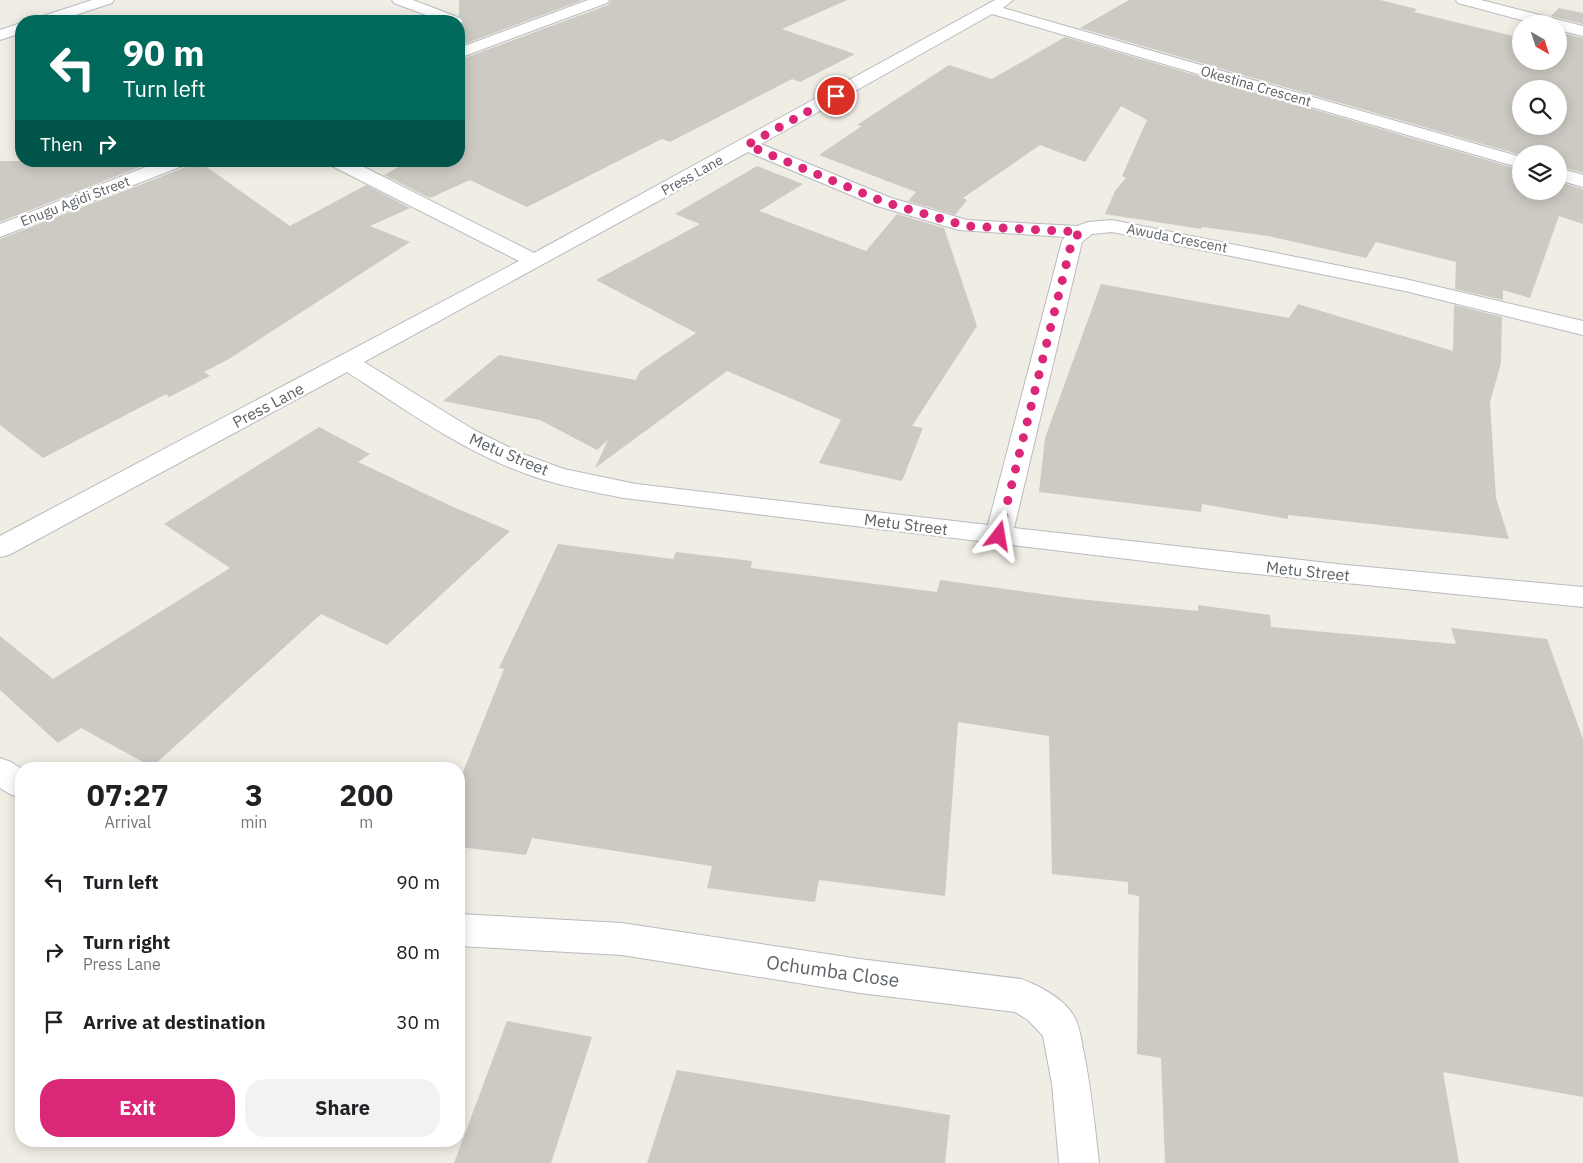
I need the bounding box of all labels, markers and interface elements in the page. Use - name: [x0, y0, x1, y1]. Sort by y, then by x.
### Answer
- north arrow: [1512, 15, 1568, 70]
- map controls: [1512, 15, 1567, 200]
- text: 90 m: [123, 30, 205, 76]
- icon: left: [40, 35, 105, 100]
- street label: Okestina Crescent: [1199, 62, 1314, 110]
- text: Turn left: [123, 74, 206, 103]
- pin: [815, 75, 857, 117]
- button: search: [1512, 80, 1567, 135]
- icon: arrive: [822, 82, 850, 110]
- icon: right: [93, 130, 121, 158]
- text: Then: [40, 132, 83, 156]
- button: layers: [1512, 145, 1567, 200]
- street label: Press Lane: [658, 150, 726, 199]
- street label: Enugu Agidi Street: [18, 172, 132, 230]
- street label: Awuda Crescent: [1125, 219, 1229, 257]
- street label: Press Lane: [229, 378, 307, 432]
- street label: Metu Street: [466, 428, 552, 480]
- street label: Metu Street: [863, 509, 949, 539]
- position arrow: [972, 509, 1024, 561]
- street label: Metu Street: [1265, 557, 1351, 585]
- text: 07:27: [87, 775, 169, 814]
- text: 3: [245, 775, 263, 814]
- text: 200: [339, 775, 393, 814]
- text: Arrival: [104, 812, 151, 832]
- text: min: [240, 812, 267, 832]
- text: m: [359, 812, 373, 832]
- icon: left: [40, 868, 68, 896]
- text: Turn left: [83, 870, 159, 894]
- text: 90 m: [396, 870, 440, 894]
- text: Turn right: [83, 930, 170, 954]
- icon: right: [40, 938, 68, 966]
- text: 80 m: [396, 940, 440, 964]
- street label: Ochumba Close: [765, 950, 901, 992]
- text: Press Lane: [83, 954, 161, 974]
- icon: arrive: [40, 1008, 68, 1036]
- text: Arrive at destination: [83, 1010, 266, 1034]
- text: 30 m: [396, 1010, 440, 1034]
- button: Exit: [40, 1079, 235, 1137]
- button: Share: [245, 1079, 440, 1137]

